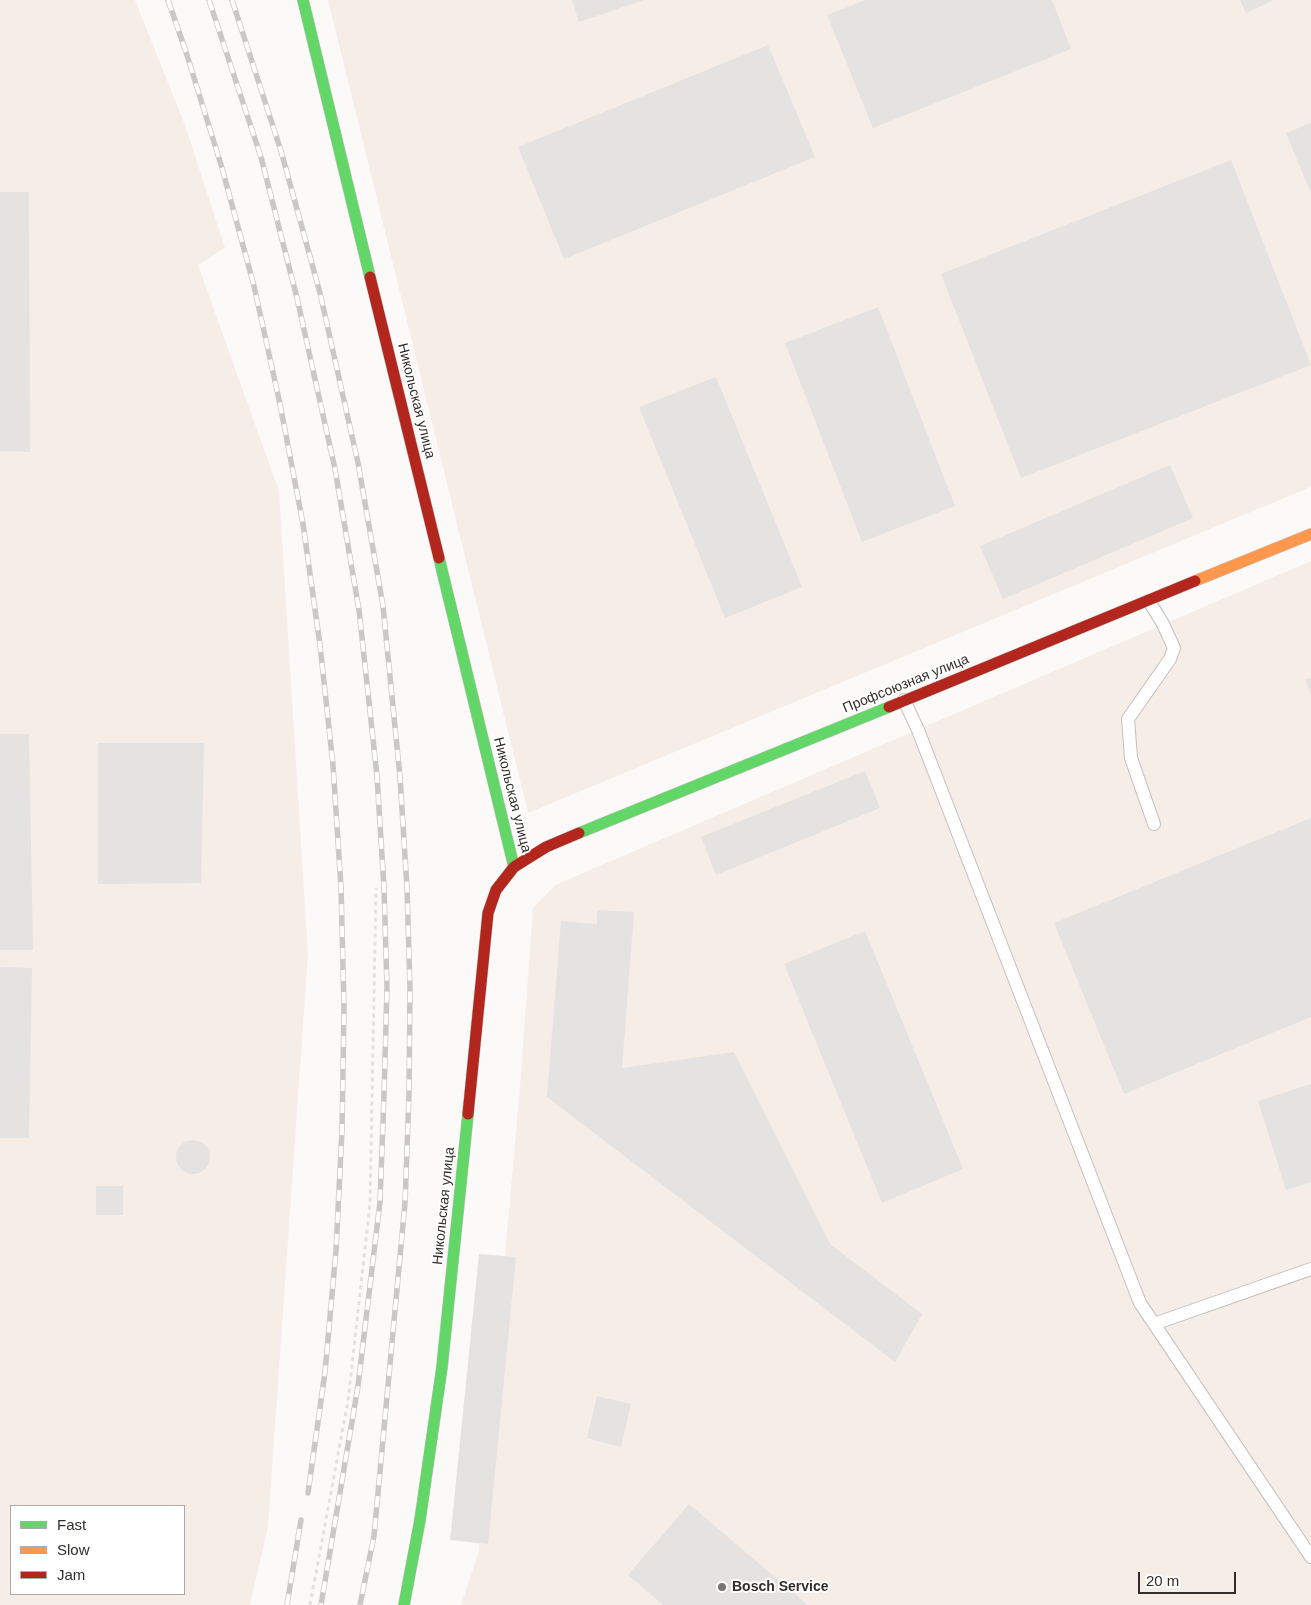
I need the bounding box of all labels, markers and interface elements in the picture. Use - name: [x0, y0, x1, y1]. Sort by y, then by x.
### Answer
- street label: Никольская улица: [394, 342, 438, 460]
- street label: Профсоюзная улица: [841, 651, 971, 717]
- street label: Никольская улица: [490, 736, 534, 854]
- street label: Никольская улица: [429, 1146, 459, 1266]
- legend: [10, 1505, 185, 1595]
- text: Fast: [57, 1516, 86, 1533]
- text: Slow: [57, 1541, 90, 1558]
- scale bar: [1141, 1562, 1238, 1594]
- text: Jam: [57, 1566, 85, 1583]
- text: 20 m: [1146, 1572, 1179, 1589]
- place label: Bosch Service: [732, 1579, 828, 1595]
- marker: Bosch Service: [716, 1581, 728, 1593]

